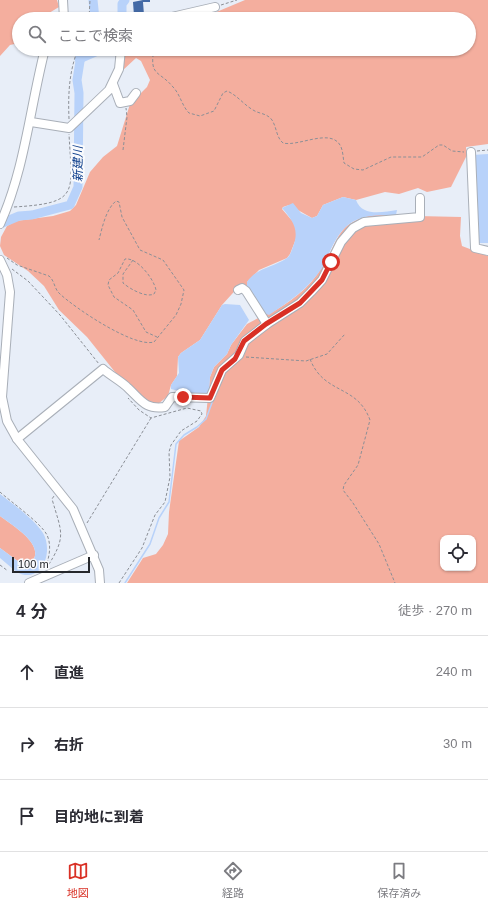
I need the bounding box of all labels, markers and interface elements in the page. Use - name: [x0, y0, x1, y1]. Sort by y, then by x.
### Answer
- search box: [12, 12, 476, 56]
- icon: search: [26, 23, 48, 45]
- text: ここで検索: [58, 27, 133, 44]
- water label: 新建川: [71, 144, 85, 182]
- route start: [322, 253, 340, 271]
- route end: [174, 388, 192, 406]
- map controls: [440, 535, 476, 571]
- button: locate: [440, 535, 476, 571]
- scale bar: [12, 555, 90, 574]
- text: 100 m: [18, 558, 49, 570]
- text: 4 分: [16, 602, 47, 621]
- text: 徒歩 · 270 m: [398, 603, 472, 618]
- icon: ahead: [16, 661, 38, 683]
- text: 直進: [54, 664, 84, 681]
- text: 240 m: [436, 664, 472, 679]
- icon: right: [16, 733, 38, 755]
- text: 右折: [54, 736, 84, 753]
- text: 30 m: [443, 736, 472, 751]
- icon: arrive: [16, 805, 38, 827]
- text: 目的地に到着: [54, 808, 144, 825]
- tab: 地図: [67, 860, 89, 900]
- tab: 経路: [222, 860, 244, 900]
- tab: 保存済み: [377, 860, 421, 900]

